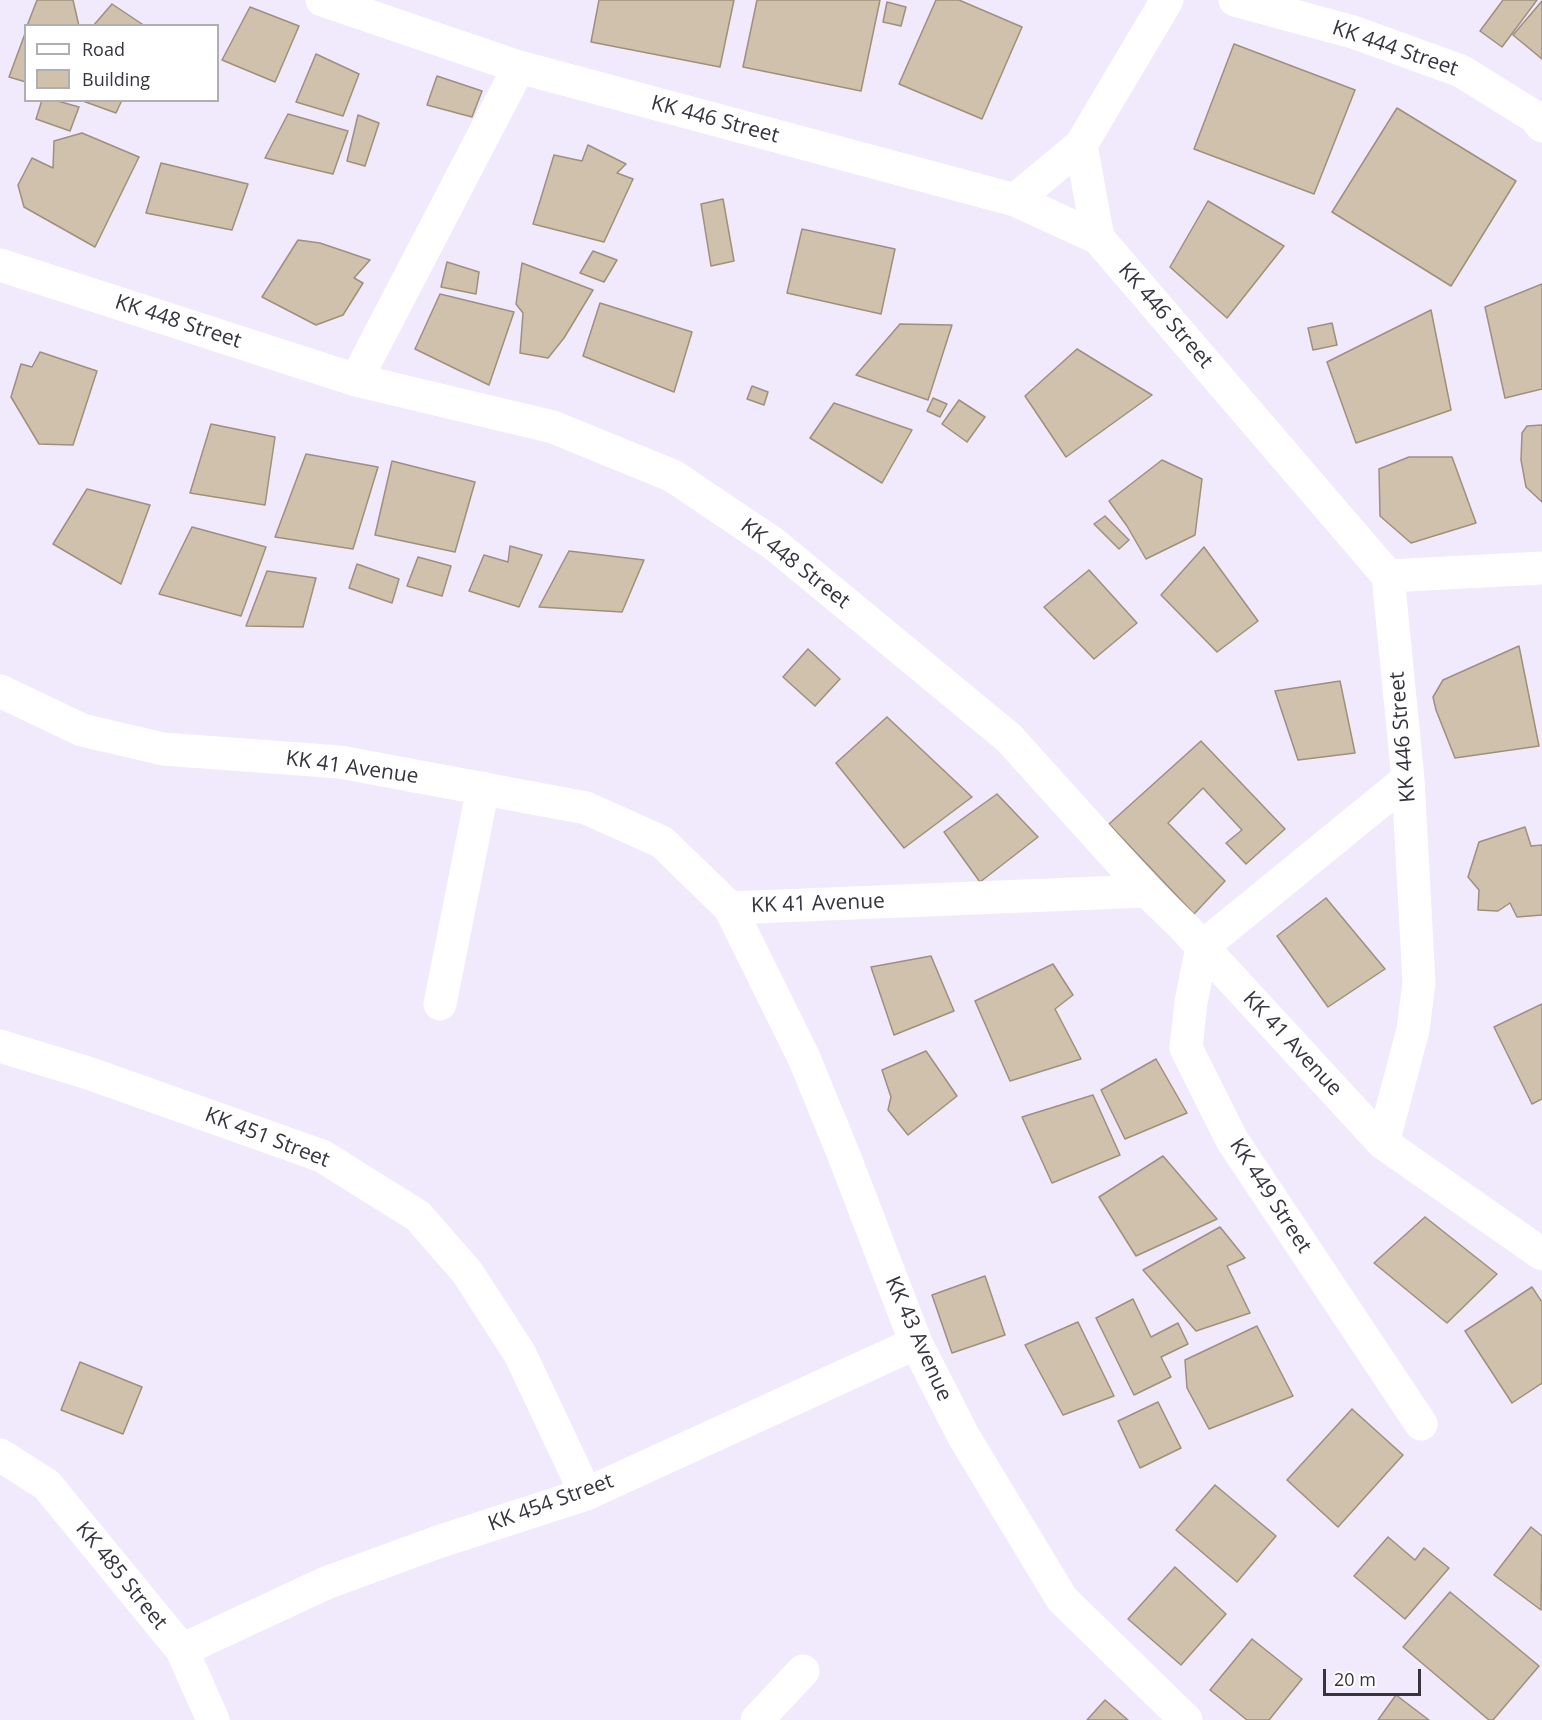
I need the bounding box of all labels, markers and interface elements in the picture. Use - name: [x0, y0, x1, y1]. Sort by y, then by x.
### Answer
- street label: KK 444 Street: [1329, 16, 1461, 82]
- legend: [24, 24, 219, 102]
- text: Road: [82, 37, 125, 61]
- text: Building: [82, 67, 150, 91]
- street label: KK 446 Street: [648, 91, 782, 149]
- street label: KK 446 Street: [1112, 258, 1218, 374]
- street label: KK 448 Street: [112, 290, 244, 354]
- street label: KK 448 Street: [736, 514, 854, 614]
- street label: KK 446 Street: [1385, 671, 1421, 803]
- street label: KK 41 Avenue: [284, 746, 420, 790]
- street label: KK 41 Avenue: [751, 889, 885, 919]
- street label: KK 41 Avenue: [1237, 986, 1347, 1102]
- street label: KK 451 Street: [201, 1103, 333, 1173]
- street label: KK 449 Street: [1224, 1134, 1316, 1258]
- street label: KK 43 Avenue: [879, 1273, 957, 1405]
- street label: KK 454 Street: [485, 1469, 617, 1537]
- street label: KK 485 Street: [70, 1517, 172, 1635]
- scale bar: [1326, 1657, 1424, 1695]
- text: 20 m: [1334, 1667, 1376, 1691]

